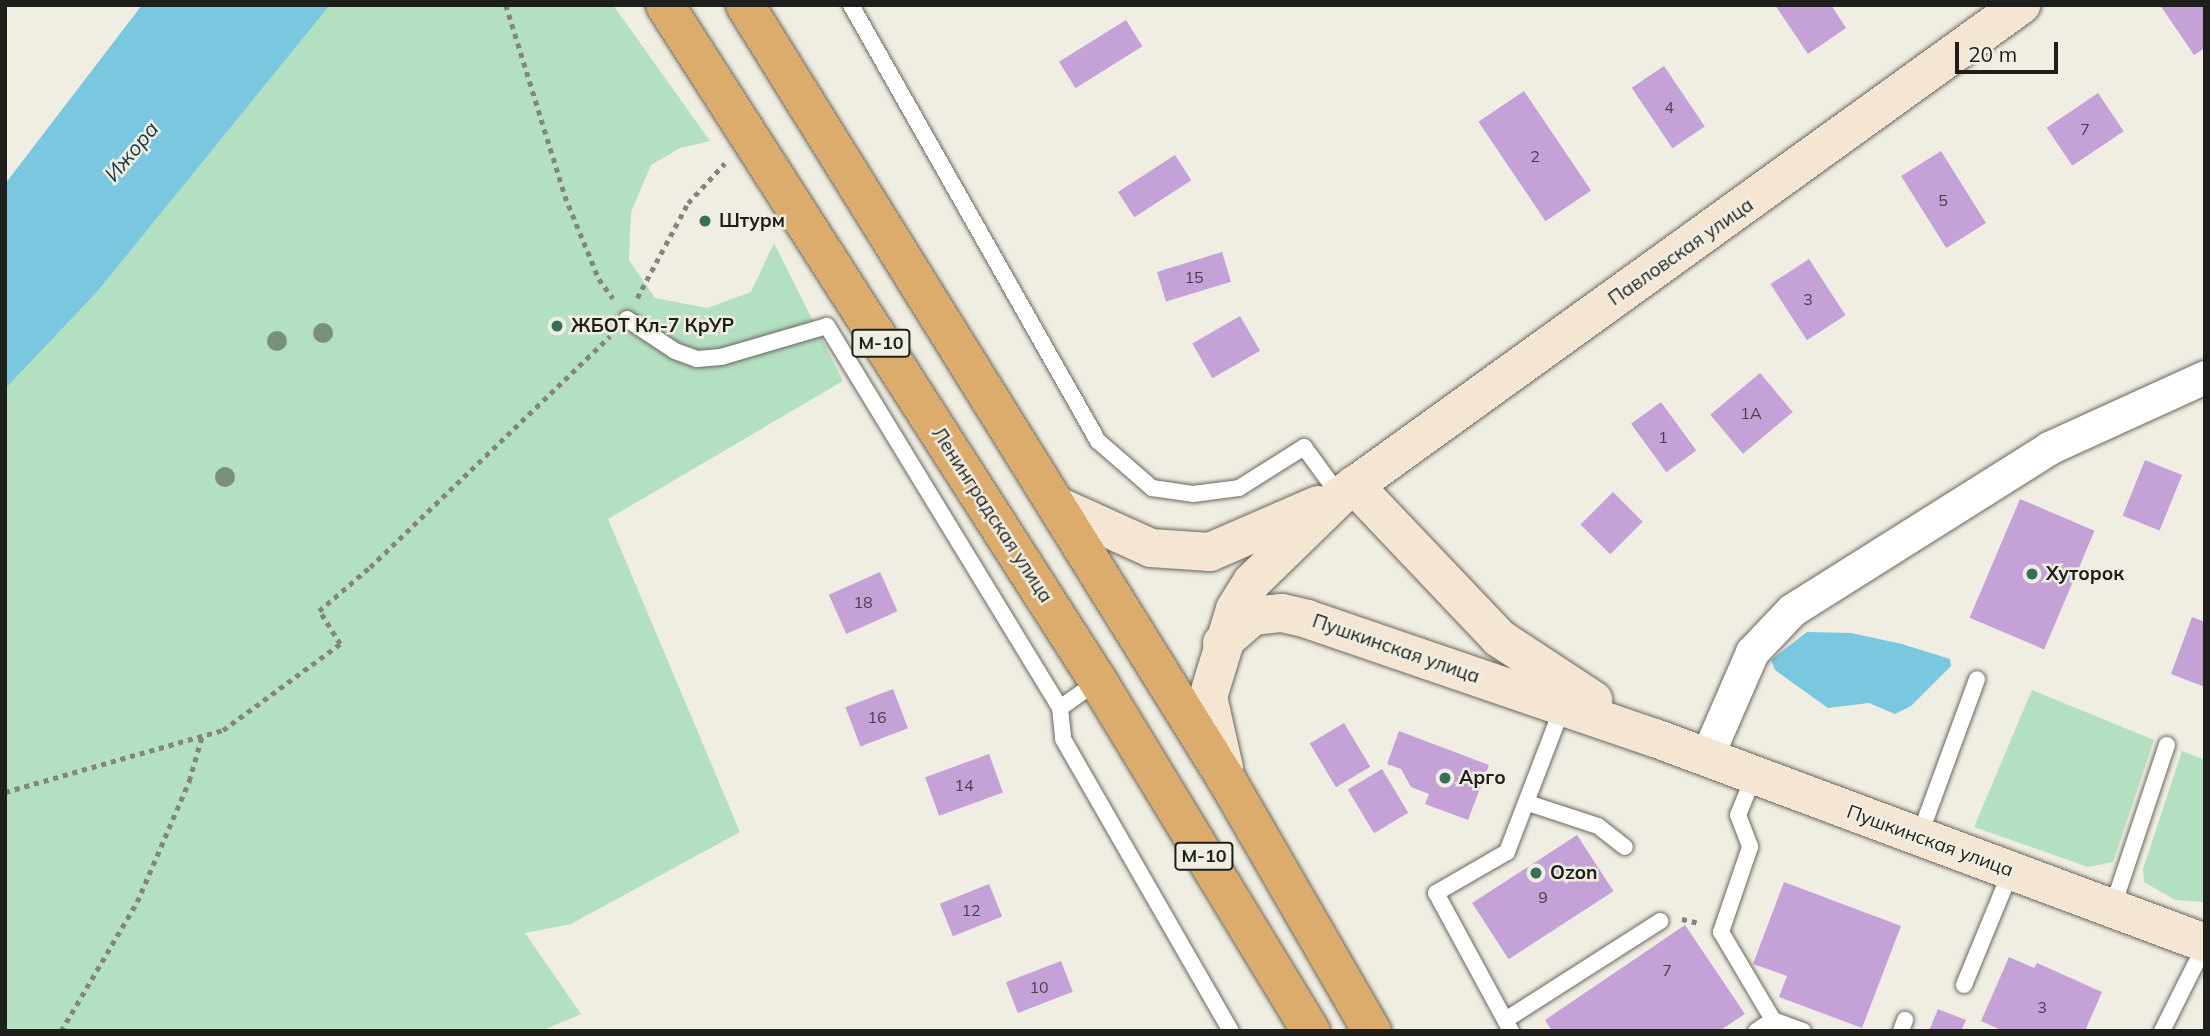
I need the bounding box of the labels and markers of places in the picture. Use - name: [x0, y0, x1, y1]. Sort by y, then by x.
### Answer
- place label: Штурм: [719, 210, 785, 232]
- marker: Штурм: [697, 213, 713, 229]
- place label: ЖБОТ Кл-7 КрУР: [571, 315, 734, 337]
- marker: ЖБОТ Кл-7 КрУР: [549, 318, 565, 334]
- place label: Хуторок: [2046, 563, 2124, 585]
- marker: Хуторок: [2024, 566, 2040, 582]
- place label: Арго: [1459, 767, 1506, 789]
- marker: Арго: [1437, 770, 1453, 786]
- place label: Ozon: [1550, 862, 1597, 884]
- marker: Ozon: [1528, 865, 1544, 881]

